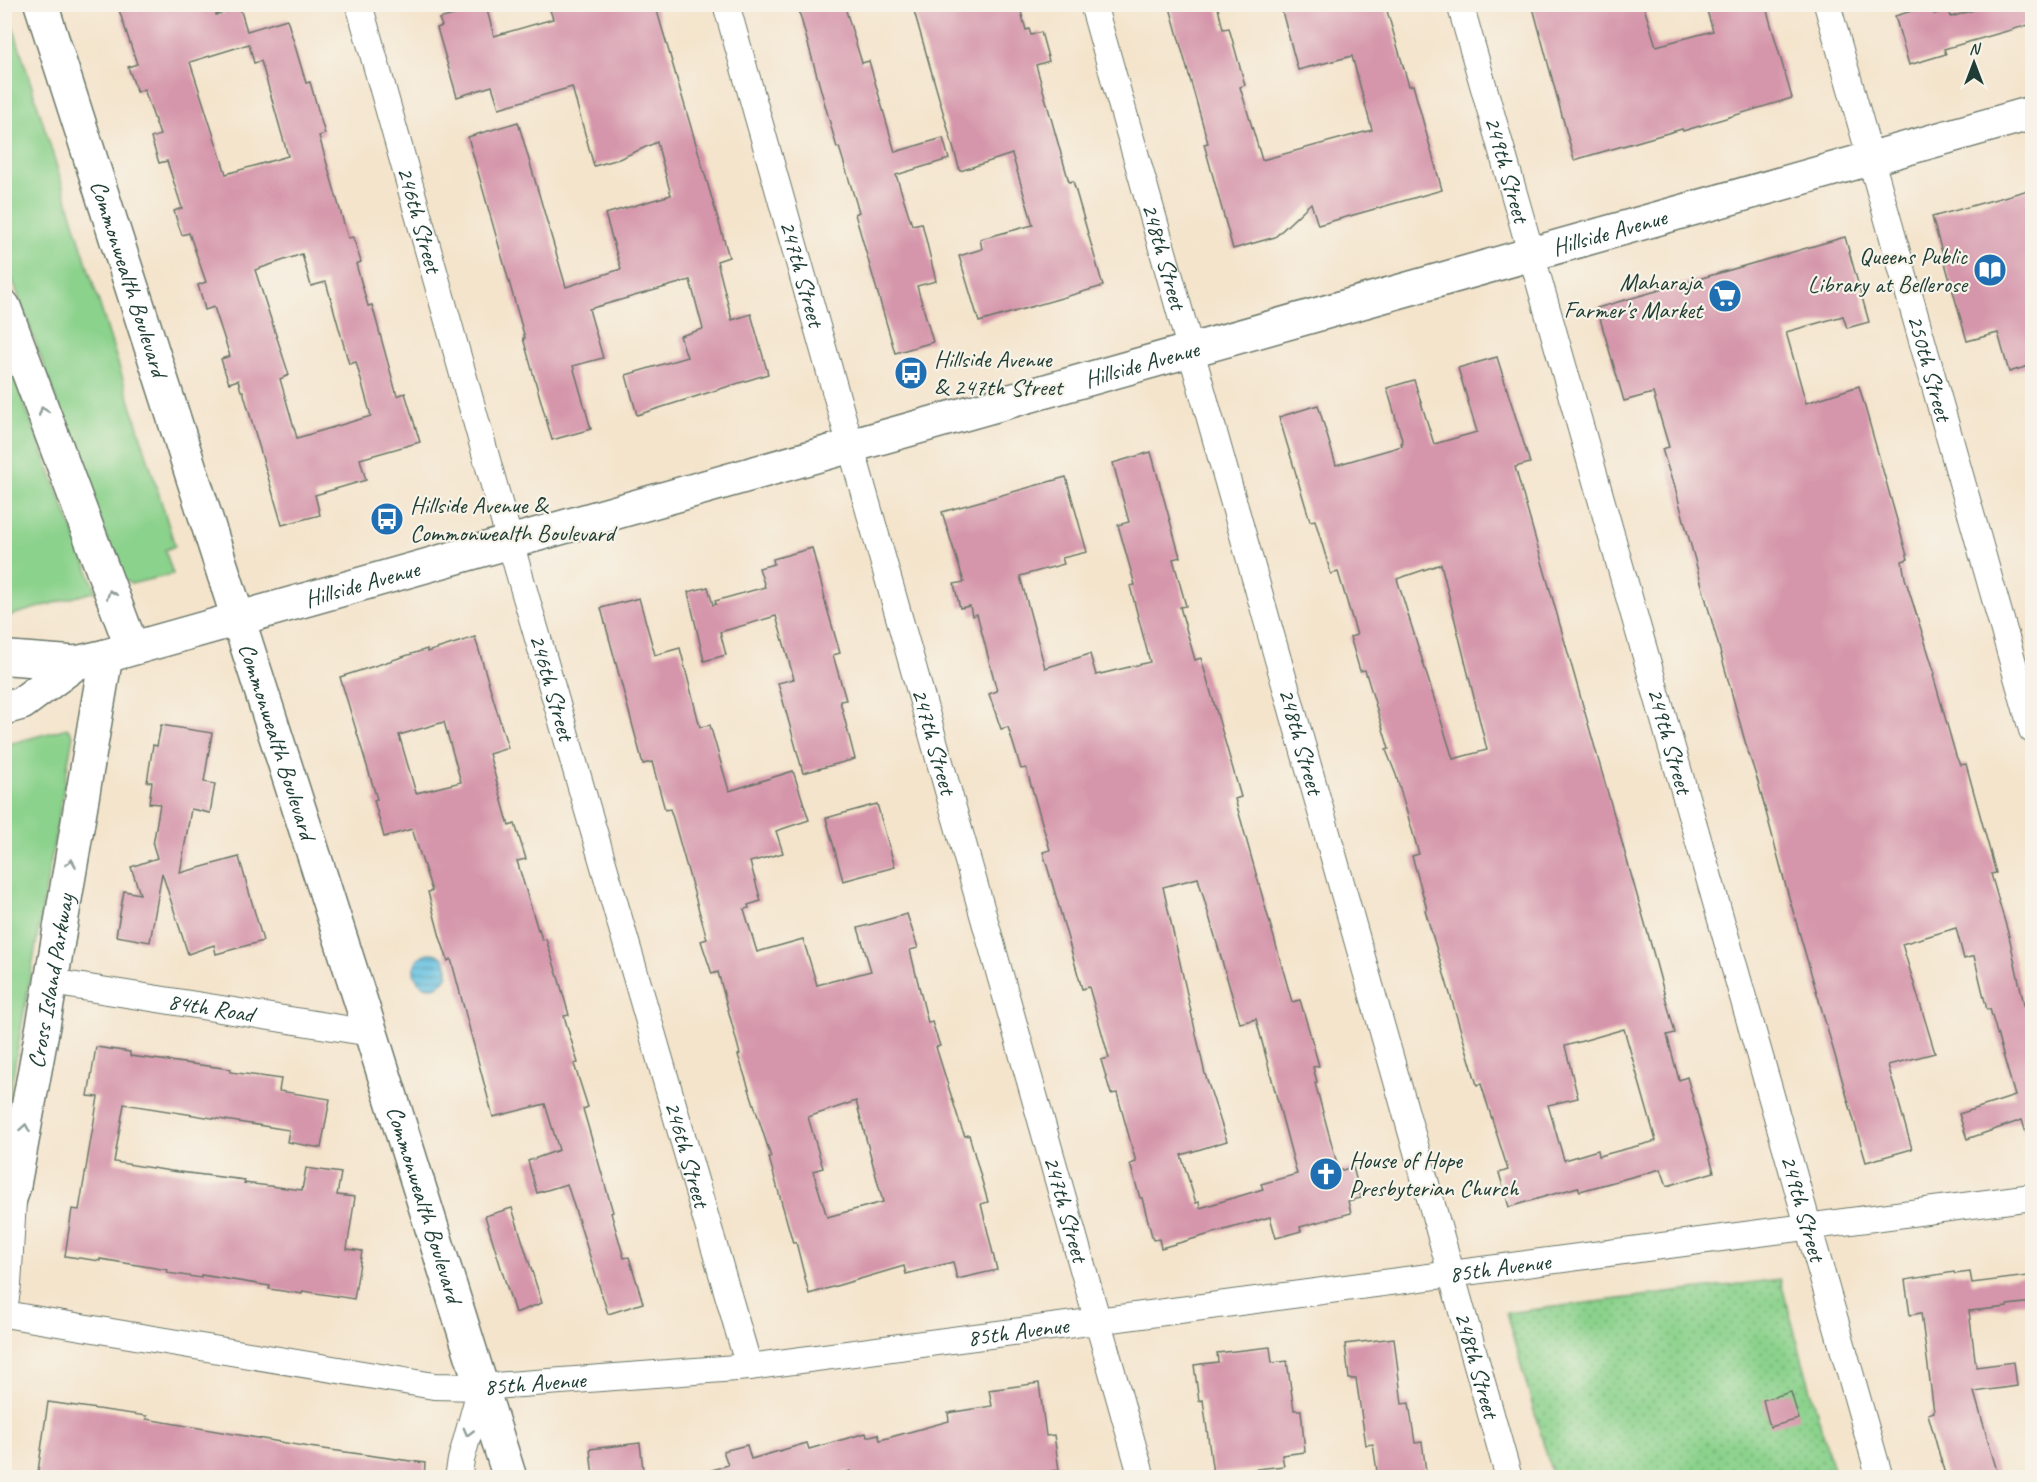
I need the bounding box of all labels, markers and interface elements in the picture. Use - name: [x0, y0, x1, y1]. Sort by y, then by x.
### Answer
- north arrow: [1944, 33, 2004, 93]
- text: N: [1969, 39, 1982, 59]
- street label: 249th Street: [1478, 113, 1537, 228]
- street label: 246th Street: [390, 163, 449, 278]
- street label: Commonwealth Boulevard: [83, 176, 176, 384]
- street label: 248th Street: [1135, 200, 1194, 315]
- street label: Hillside Avenue: [1549, 201, 1672, 263]
- street label: 247th Street: [773, 217, 832, 332]
- place label: Queens Public Library at Bellerose: [1808, 241, 1969, 299]
- library icon: Queens Public Library at Bellerose: [1972, 252, 2008, 288]
- place label: Maharaja Farmer's Market: [1564, 267, 1704, 325]
- supermarket icon: Maharaja Farmer's Market: [1707, 278, 1743, 314]
- street label: 250th Street: [1900, 311, 1960, 426]
- street label: Hillside Avenue: [1081, 333, 1204, 394]
- place label: Hillside Avenue & 247th Street: [934, 344, 1064, 402]
- bus stop icon: Hillside Avenue & 247th Street: [893, 355, 929, 391]
- one-way arrow: [38, 406, 50, 417]
- place label: Hillside Avenue & Commonwealth Boulevard: [410, 490, 618, 548]
- bus stop icon: Hillside Avenue & Commonwealth Boulevard: [369, 501, 405, 537]
- street label: Hillside Avenue: [301, 553, 425, 614]
- one-way arrow: [105, 589, 118, 599]
- street label: 246th Street: [523, 631, 582, 746]
- street label: Commonwealth Boulevard: [232, 639, 324, 846]
- street label: 249th Street: [1641, 684, 1700, 799]
- street label: 247th Street: [905, 685, 964, 800]
- street label: 248th Street: [1272, 685, 1331, 800]
- one-way arrow: [64, 858, 77, 868]
- street label: Cross Island Parkway: [21, 890, 81, 1071]
- street label: 84th Road: [166, 986, 260, 1030]
- street label: 246th Street: [658, 1098, 717, 1213]
- street label: Commonwealth Boulevard: [380, 1102, 470, 1310]
- one-way arrow: [18, 1123, 31, 1133]
- place label: House of Hope Presbyterian Church: [1349, 1145, 1520, 1203]
- street label: 247th Street: [1037, 1152, 1096, 1267]
- street label: 249th Street: [1774, 1152, 1833, 1267]
- church icon: House of Hope Presbyterian Church: [1308, 1156, 1344, 1192]
- street label: 85th Avenue: [1447, 1246, 1554, 1289]
- street label: 248th Street: [1448, 1308, 1507, 1423]
- street label: 85th Avenue: [966, 1310, 1072, 1353]
- street label: 85th Avenue: [483, 1364, 589, 1402]
- one-way arrow: [463, 1427, 476, 1437]

